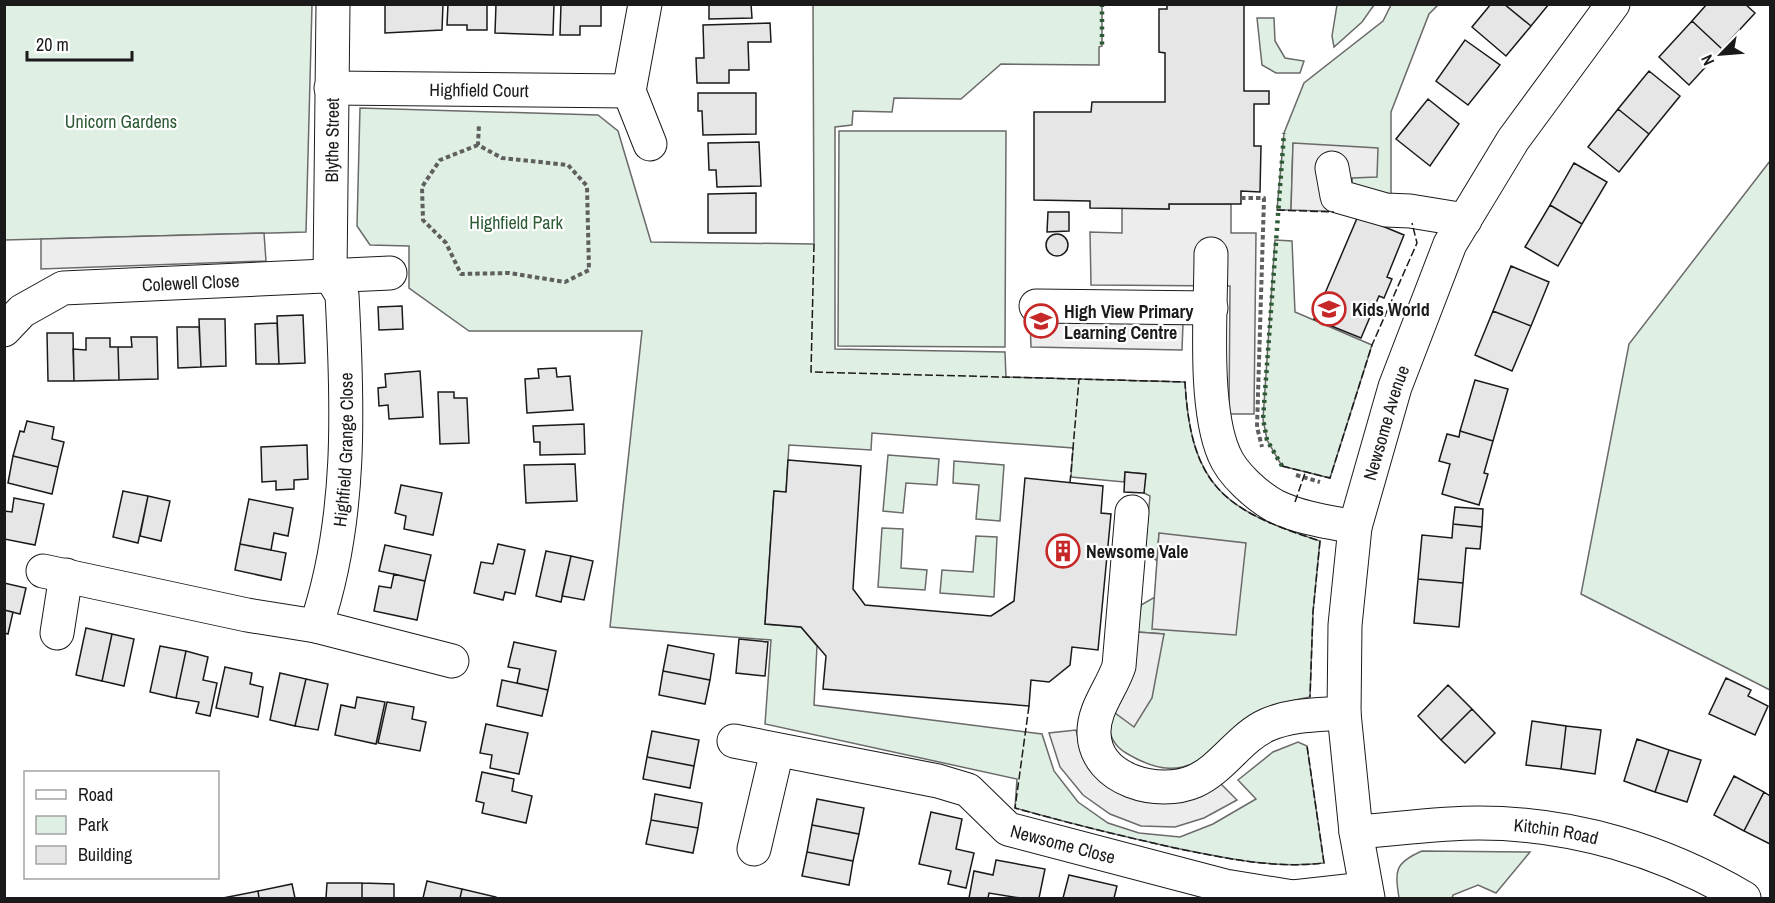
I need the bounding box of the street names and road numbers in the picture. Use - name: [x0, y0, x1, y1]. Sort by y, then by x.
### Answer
- street label: Highfield Court: [429, 76, 529, 102]
- street label: Blythe Street: [319, 98, 344, 182]
- street label: Colewell Close: [141, 267, 240, 297]
- street label: Newsome Avenue: [1357, 361, 1415, 483]
- street label: Highfield Grange Close: [327, 372, 358, 528]
- street label: Kitchin Road: [1513, 812, 1601, 850]
- street label: Newsome Close: [1008, 818, 1118, 869]

